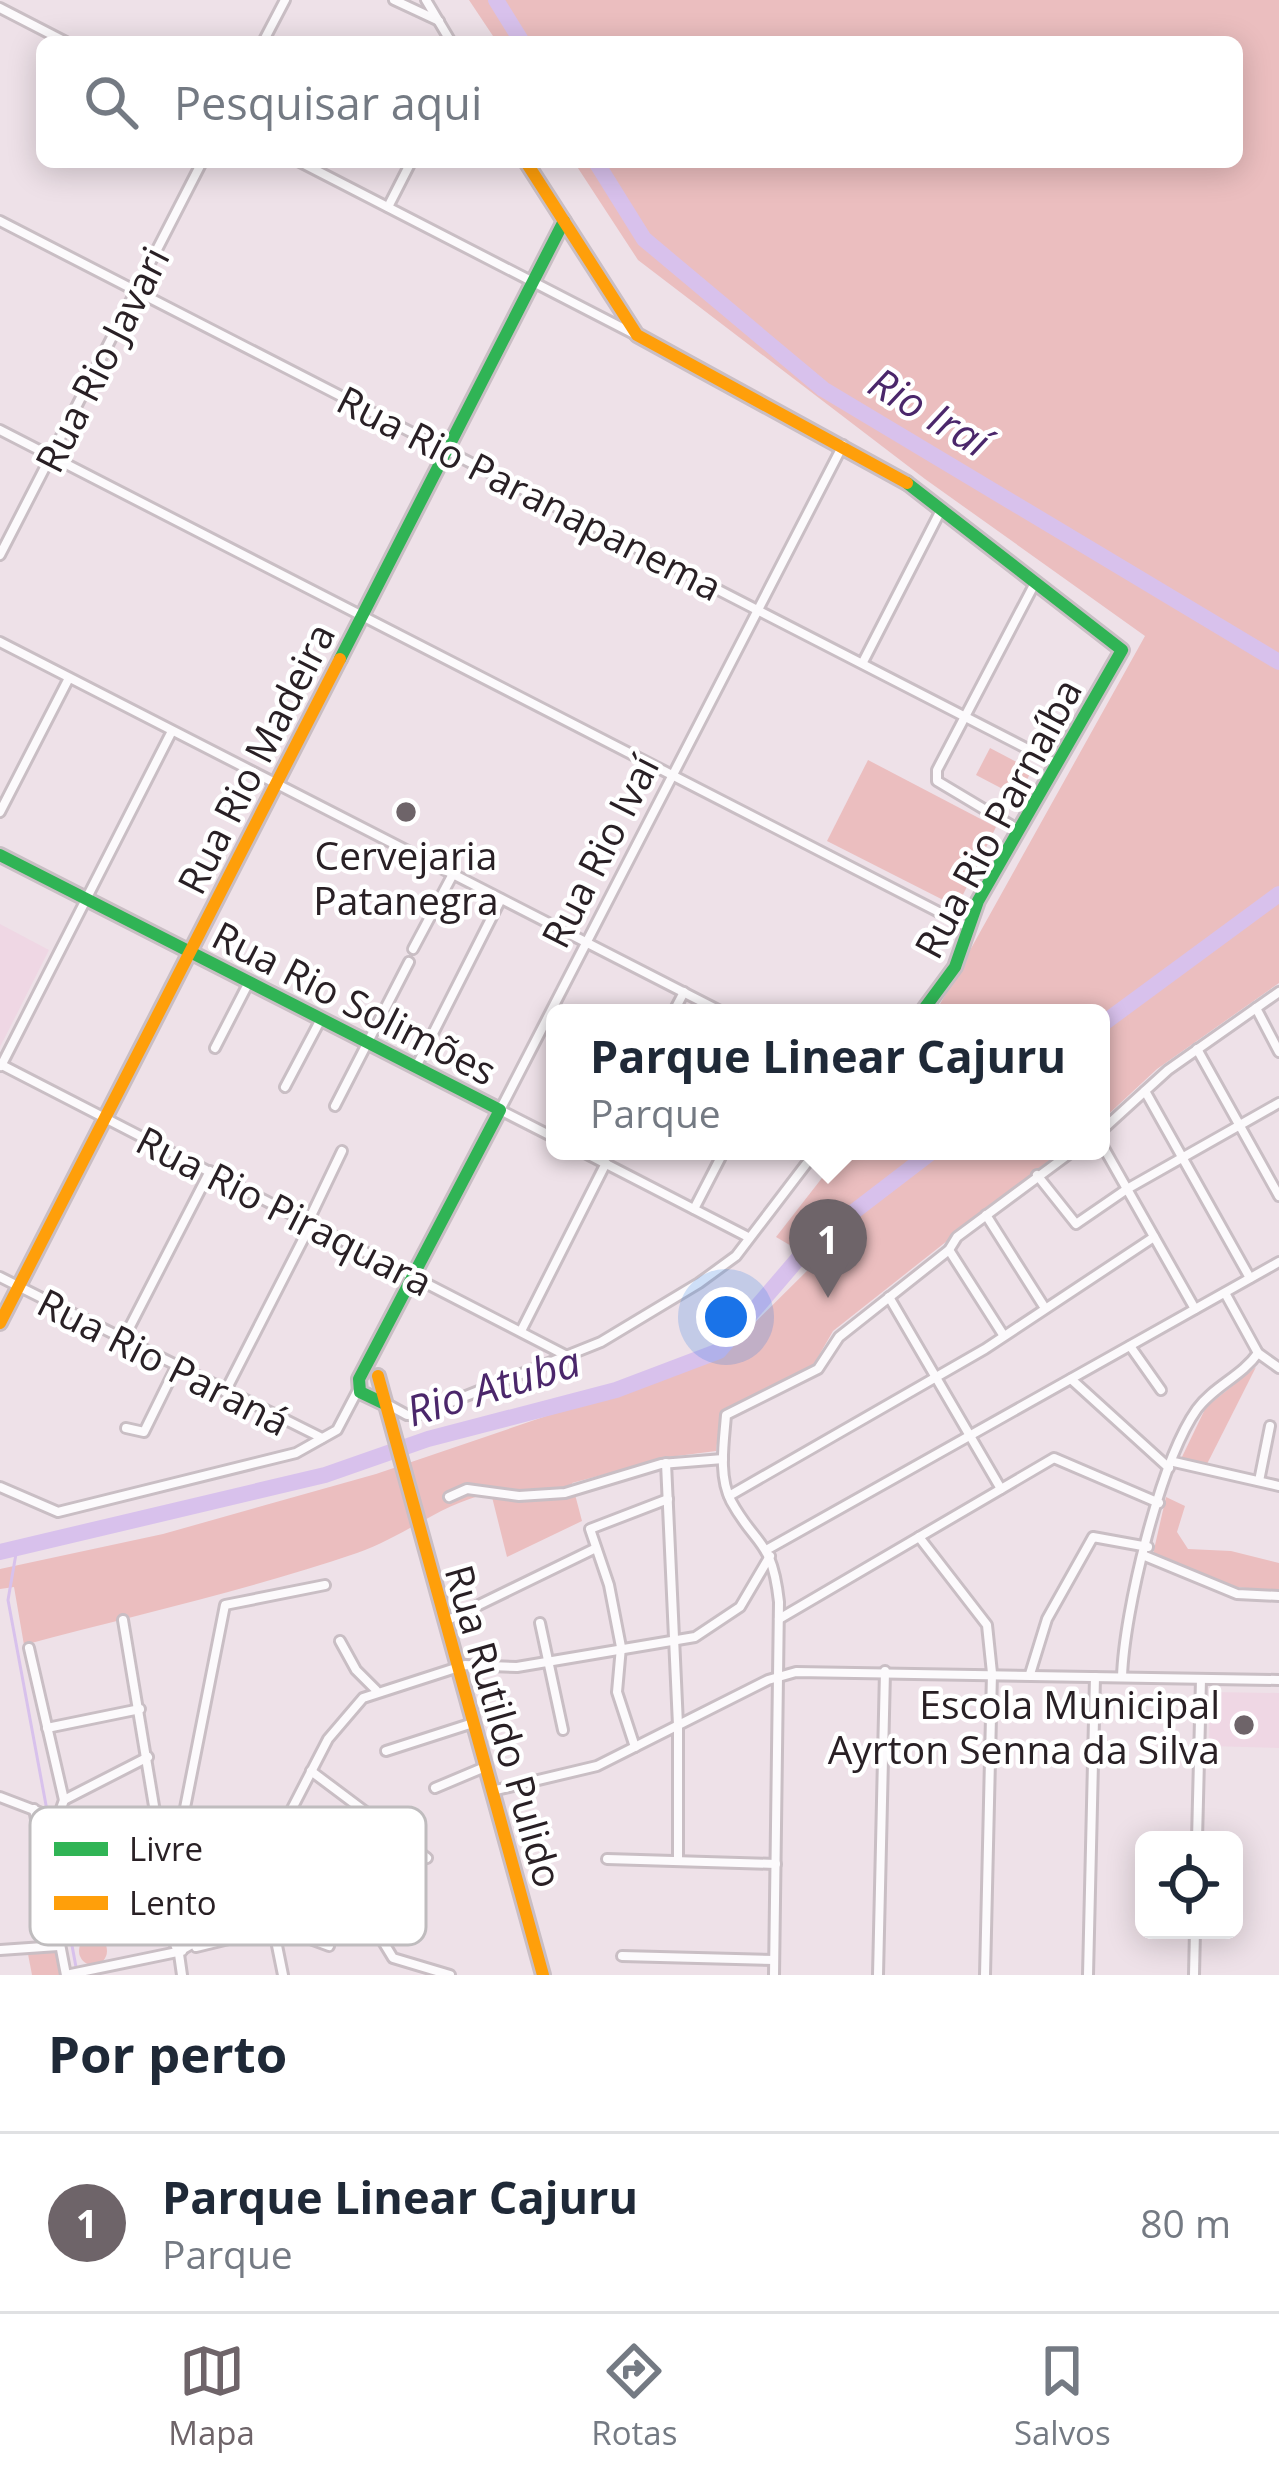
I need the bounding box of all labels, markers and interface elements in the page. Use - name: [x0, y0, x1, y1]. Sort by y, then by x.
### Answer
- search box: [36, 36, 1243, 168]
- icon: search: [78, 69, 144, 135]
- text: Pesquisar aqui: [174, 72, 482, 133]
- street label: Rua Rio Javari: [21, 237, 181, 481]
- water label: Rio Iraí: [859, 353, 1005, 472]
- street label: Rua Rio Paranapanema: [329, 372, 731, 612]
- street label: Rua Rio Madeira: [164, 614, 346, 902]
- street label: Rua Rio Parnaíba: [901, 669, 1093, 967]
- street label: Rua Rio Ivaí: [528, 745, 671, 956]
- marker: Cervejaria Patanegra: [393, 799, 419, 825]
- place label: Cervejaria Patanegra: [313, 828, 499, 926]
- street label: Rua Rio Solimões: [204, 908, 506, 1096]
- popup: [546, 1004, 1110, 1160]
- text: Parque Linear Cajuru: [590, 1025, 1066, 1086]
- text: Parque: [590, 1086, 721, 1139]
- street label: Rua Rio Piraquara: [128, 1113, 442, 1307]
- pin: 1: [789, 1199, 867, 1298]
- street label: Rua Rio Paraná: [29, 1275, 299, 1447]
- your location: [696, 1287, 756, 1347]
- water label: Rio Atuba: [399, 1332, 587, 1438]
- street label: Rua Rutildo Pulido: [434, 1559, 576, 1893]
- place label: Escola Municipal Ayrton Senna da Silva: [828, 1677, 1220, 1775]
- marker: Escola Municipal Ayrton Senna da Silva: [1231, 1712, 1257, 1738]
- legend: [30, 1807, 426, 1945]
- text: Livre: [129, 1826, 203, 1871]
- map controls: [1135, 1831, 1243, 1939]
- button: locate: [1135, 1831, 1243, 1939]
- text: Lento: [129, 1880, 217, 1925]
- text: Por perto: [48, 2018, 287, 2088]
- text: Parque Linear Cajuru: [162, 2166, 638, 2227]
- text: 1: [76, 2196, 98, 2249]
- text: 80 m: [1140, 2196, 1231, 2249]
- text: Parque: [162, 2227, 293, 2280]
- tab: Mapa: [168, 2338, 255, 2455]
- tab: Rotas: [591, 2338, 677, 2455]
- tab: Salvos: [1014, 2338, 1111, 2455]

